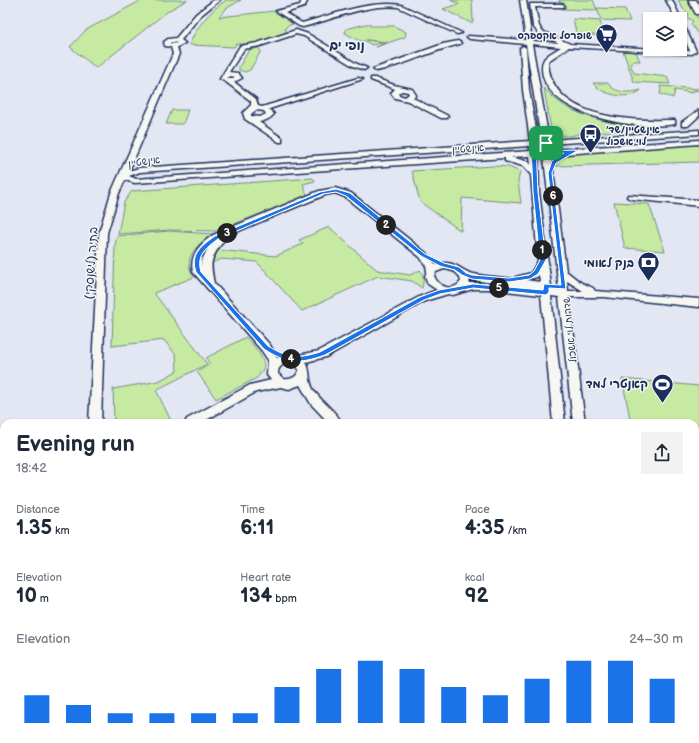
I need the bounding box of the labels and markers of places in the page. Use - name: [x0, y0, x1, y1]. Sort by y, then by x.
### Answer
- supermarket icon: שופרסל אקספרס: [594, 22, 620, 55]
- place label: שופרסל אקספרס: [518, 30, 592, 42]
- bus stop icon: אינשטיין/שד׳ לוי אשכול: [578, 122, 604, 155]
- place label: אינשטיין/שד׳ לוי אשכול: [606, 124, 660, 148]
- pin: [529, 126, 563, 160]
- pin: 6: [543, 186, 563, 206]
- pin: 2: [376, 215, 396, 235]
- pin: 3: [217, 223, 237, 243]
- pin: 1: [532, 240, 552, 260]
- bank icon: בנק לאומי: [636, 250, 662, 283]
- place label: בנק לאומי: [584, 256, 634, 271]
- pin: 5: [489, 278, 509, 298]
- pin: 4: [281, 349, 301, 369]
- sports icon: קאנטרי למד: [650, 371, 676, 404]
- place label: קאנטרי למד: [585, 377, 648, 392]

